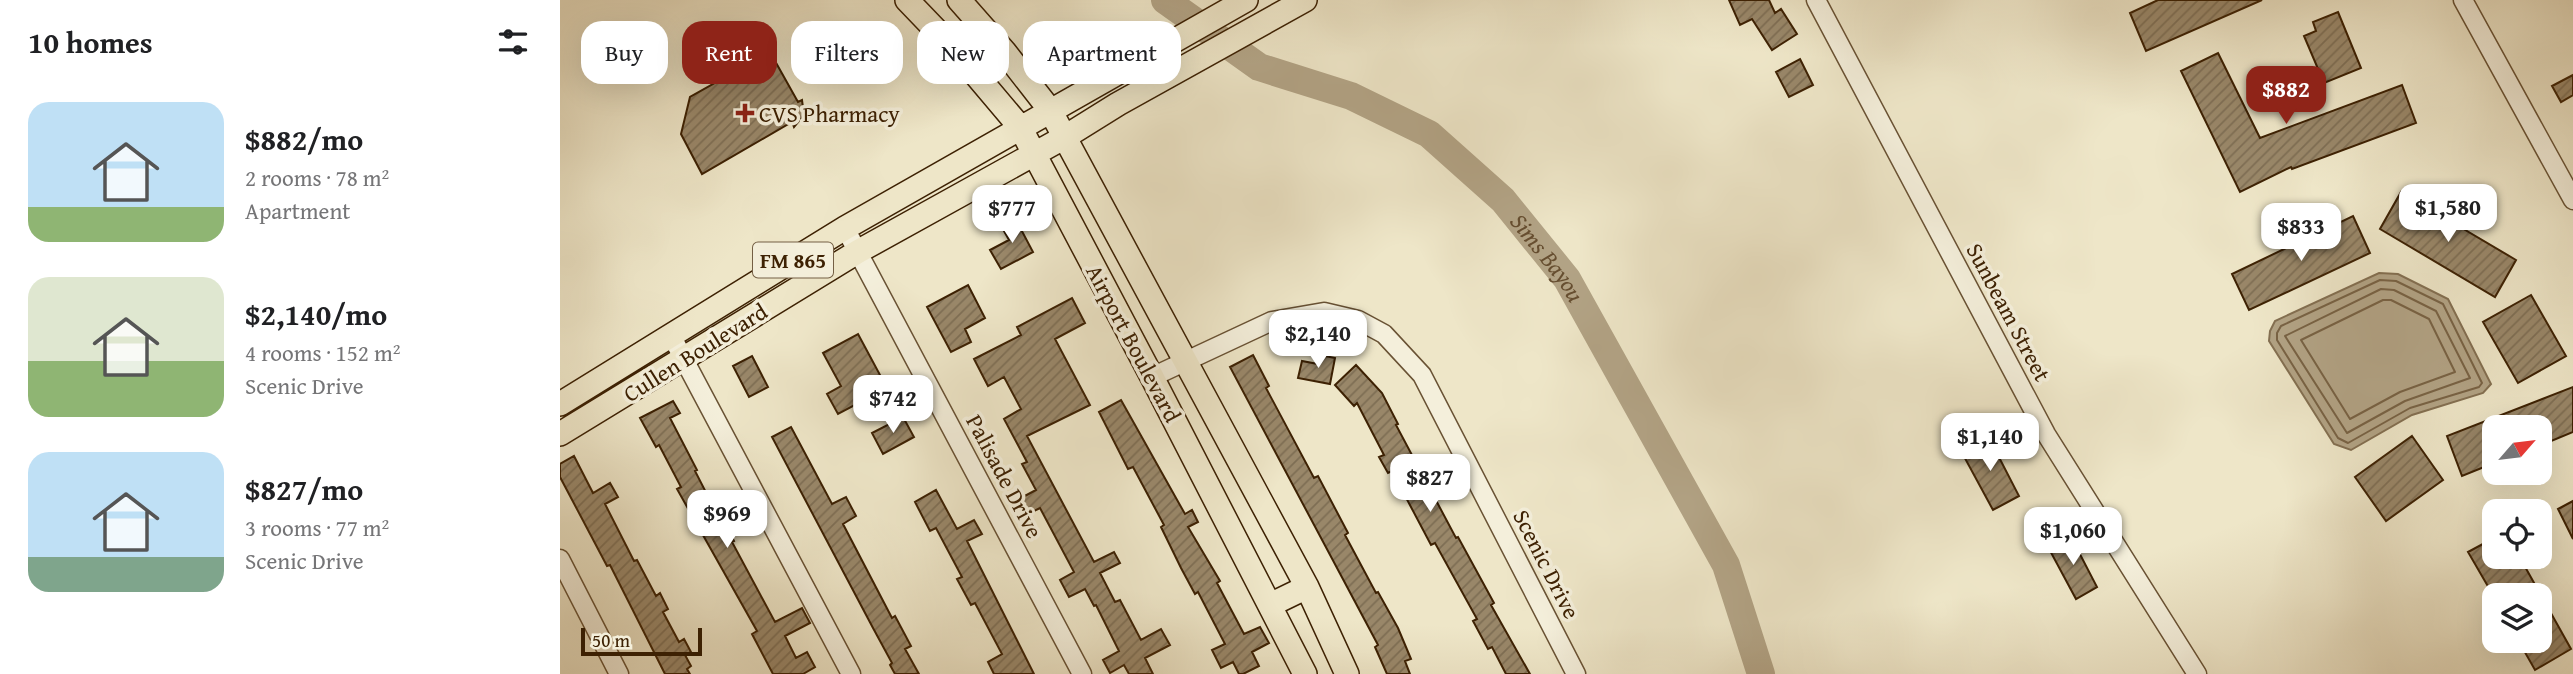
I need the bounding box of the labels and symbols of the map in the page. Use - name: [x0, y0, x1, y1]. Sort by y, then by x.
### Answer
- pin: $882: [2245, 66, 2327, 126]
- place label: CVS Pharmacy: [759, 97, 900, 130]
- marker: CVS Pharmacy: [737, 105, 753, 121]
- pin: $1,580: [2391, 184, 2505, 244]
- pin: $777: [971, 186, 1053, 245]
- pin: $833: [2260, 204, 2342, 263]
- water label: Sims Bayou: [1503, 205, 1594, 308]
- street label: Sunbeam Street: [1959, 237, 2059, 387]
- road number: FM 865: [753, 243, 833, 278]
- street label: Airport Boulevard: [1078, 258, 1190, 428]
- street label: Cullen Boulevard: [617, 294, 774, 410]
- pin: $2,140: [1261, 310, 1375, 370]
- pin: $742: [852, 376, 934, 435]
- street label: Palisade Drive: [959, 408, 1051, 544]
- pin: $1,140: [1933, 414, 2047, 473]
- north arrow: [2482, 415, 2552, 485]
- pin: $827: [1389, 454, 1471, 514]
- pin: $969: [686, 490, 768, 550]
- street label: Scenic Drive: [1505, 504, 1589, 624]
- pin: $1,060: [2016, 508, 2130, 567]
- scale bar: [581, 625, 702, 657]

